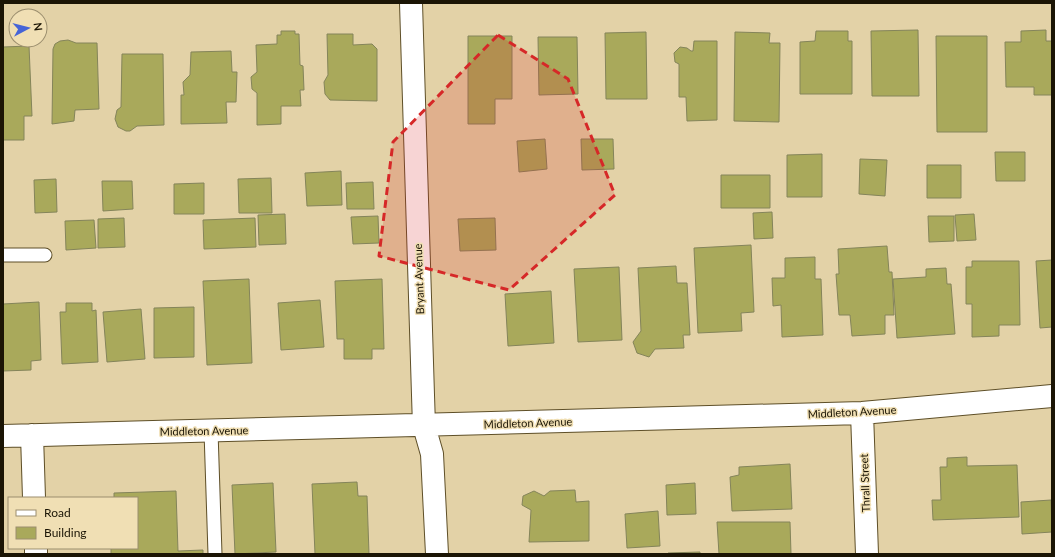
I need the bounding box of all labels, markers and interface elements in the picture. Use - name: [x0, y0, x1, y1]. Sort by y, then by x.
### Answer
- north arrow: [8, 8, 48, 48]
- text: N: [31, 22, 45, 32]
- street label: Bryant Avenue: [411, 243, 426, 315]
- street label: Middleton Avenue: [807, 403, 897, 420]
- street label: Middleton Avenue: [483, 414, 573, 431]
- street label: Middleton Avenue: [160, 423, 249, 438]
- street label: Thrall Street: [857, 453, 872, 513]
- legend: [8, 497, 138, 549]
- text: Road: [44, 505, 71, 520]
- text: Building: [44, 525, 87, 540]

